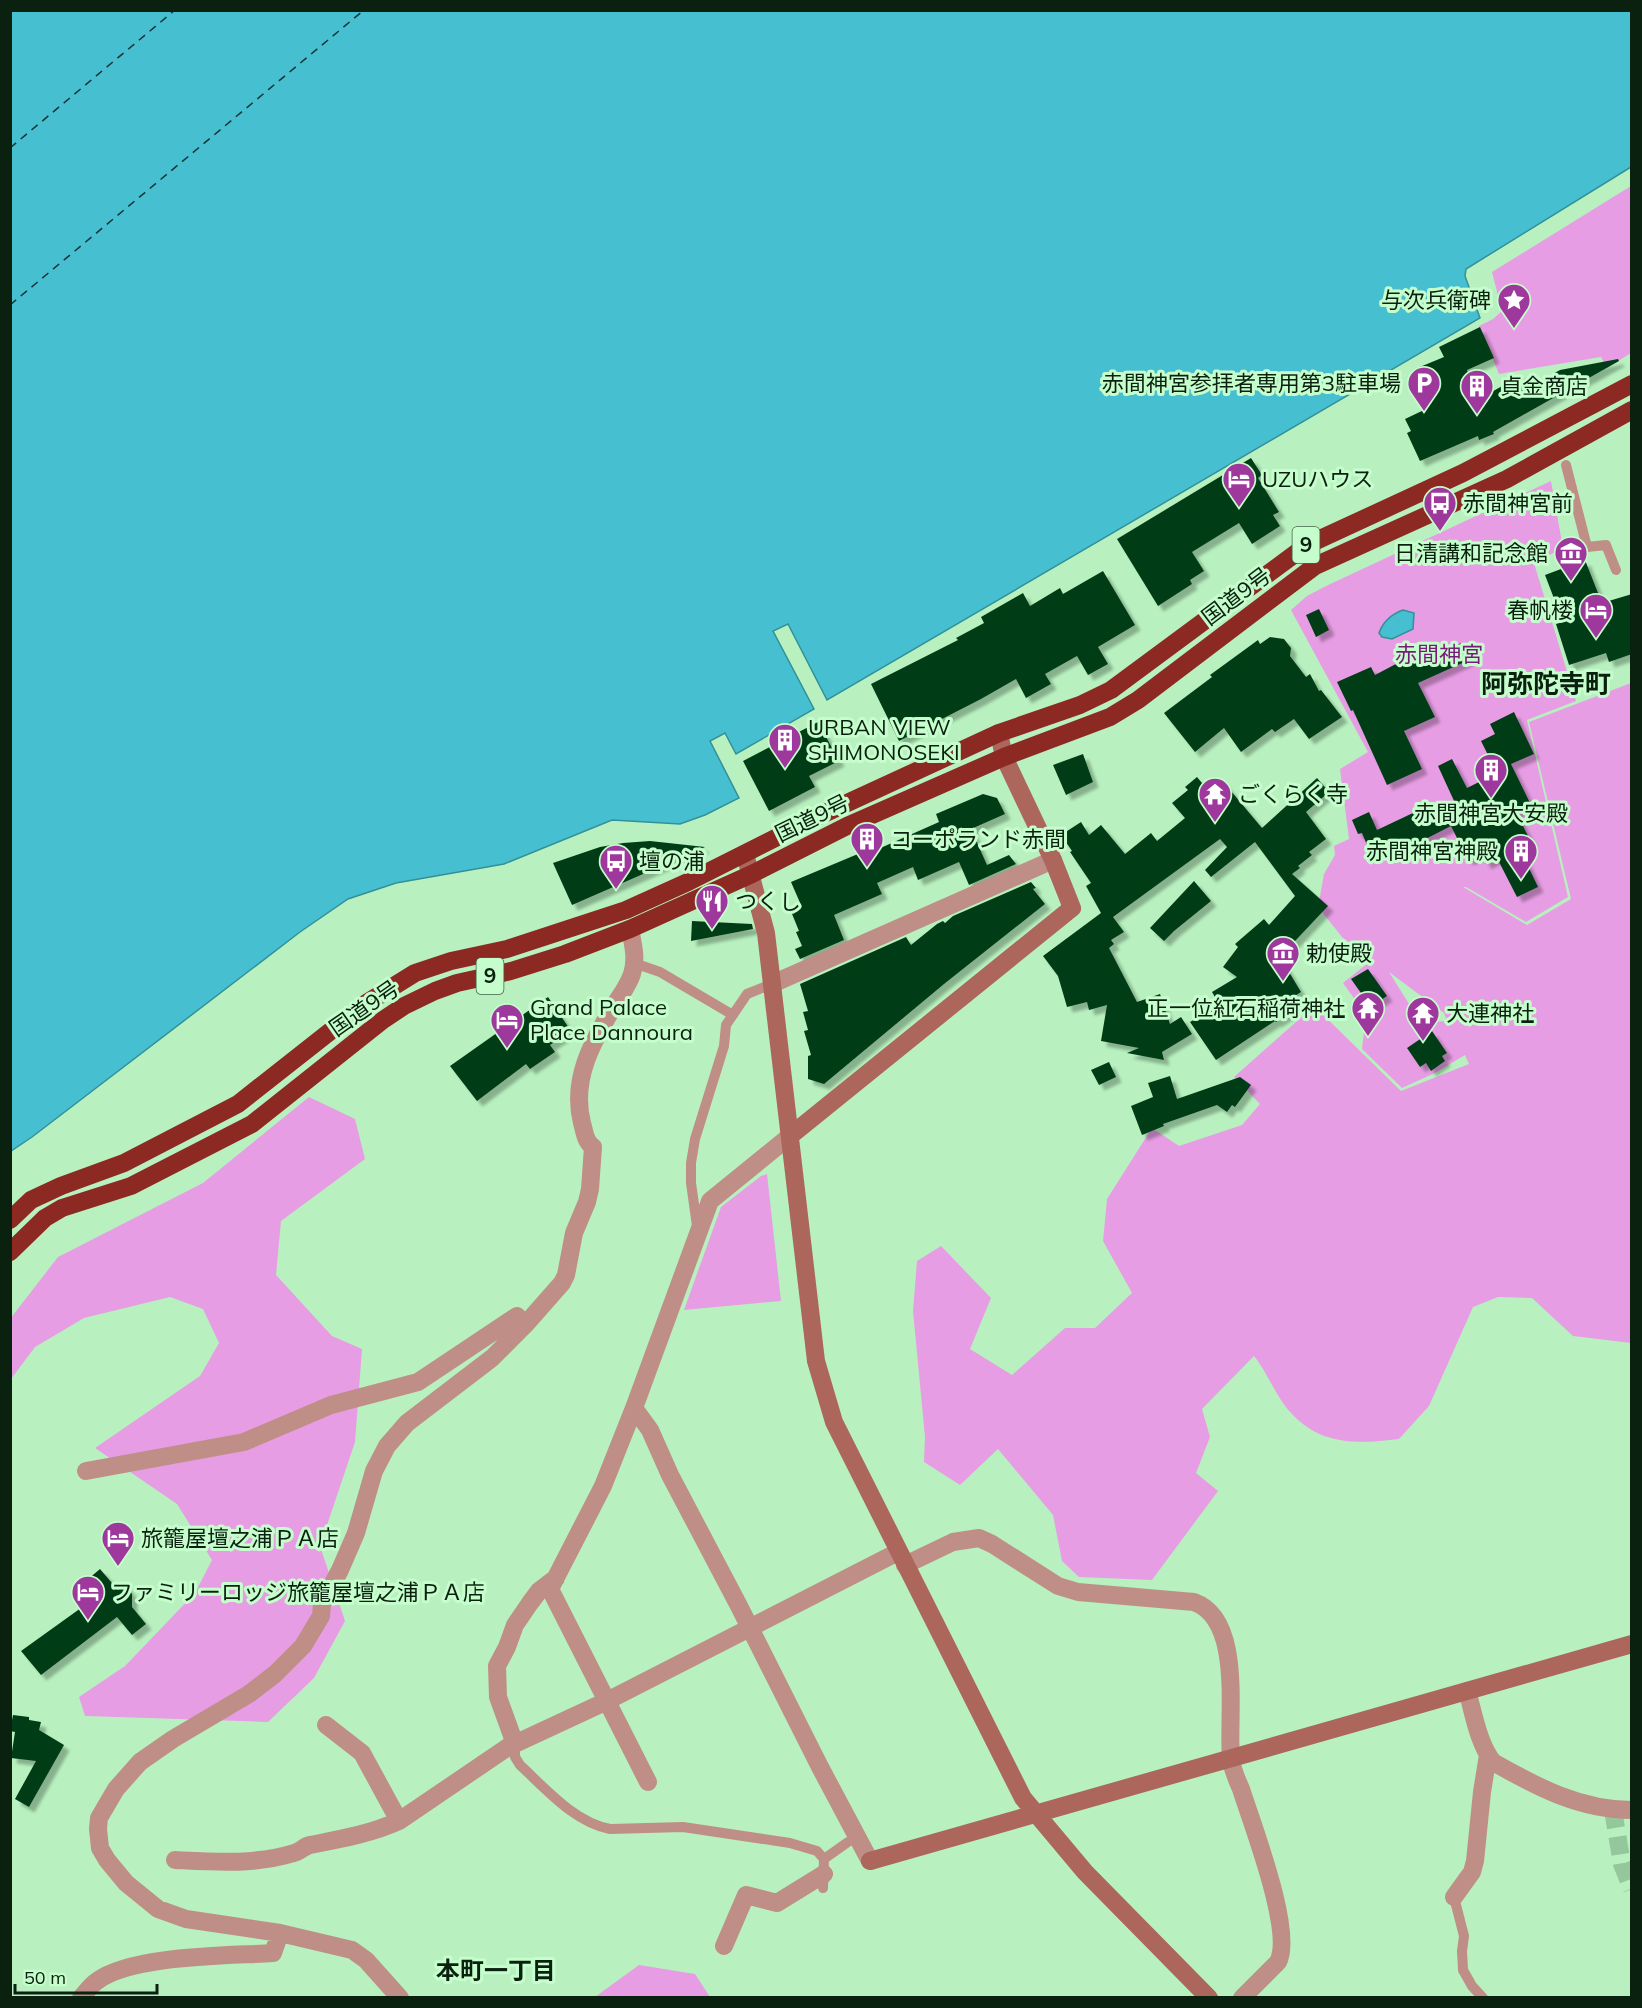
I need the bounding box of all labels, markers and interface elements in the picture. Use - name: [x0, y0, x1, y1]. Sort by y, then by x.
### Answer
- place icon: 与次兵衛碑: [1496, 282, 1532, 329]
- place label: 与次兵衛碑: [1381, 286, 1491, 314]
- parking icon: 赤間神宮参拝者専用第3駐車場: [1406, 365, 1442, 412]
- building icon: 貞金商店: [1459, 368, 1495, 415]
- place label: 赤間神宮参拝者専用第3駐車場: [1102, 369, 1401, 397]
- place label: 貞金商店: [1500, 372, 1588, 400]
- hotel icon: UZUハウス: [1221, 461, 1257, 508]
- place label: UZUハウス: [1262, 465, 1373, 493]
- bus stop icon: 赤間神宮前: [1422, 485, 1458, 532]
- place label: 赤間神宮前: [1463, 489, 1573, 517]
- road number: 9: [1292, 527, 1320, 563]
- museum icon: 日清講和記念館: [1553, 535, 1589, 582]
- place label: 日清講和記念館: [1394, 539, 1548, 567]
- street label: 国道9号: [1196, 561, 1276, 631]
- hotel icon: 春帆楼: [1578, 592, 1614, 639]
- place label: 春帆楼: [1507, 596, 1573, 624]
- park label: 赤間神宮: [1395, 640, 1483, 668]
- district label: 阿弥陀寺町: [1481, 667, 1611, 700]
- place label: URBAN VIEW SHIMONOSEKI: [808, 713, 960, 766]
- building icon: URBAN VIEW SHIMONOSEKI: [767, 722, 803, 769]
- building icon: 赤間神宮大安殿: [1473, 752, 1509, 799]
- temple icon: ごくらく寺: [1197, 776, 1233, 823]
- place label: ごくらく寺: [1238, 780, 1348, 808]
- street label: 国道9号: [770, 788, 854, 848]
- place label: 赤間神宮大安殿: [1414, 799, 1568, 827]
- building icon: コーポランド赤間: [849, 821, 885, 868]
- place label: コーポランド赤間: [890, 825, 1066, 853]
- building icon: 赤間神宮神殿: [1503, 833, 1539, 880]
- place label: 赤間神宮神殿: [1366, 837, 1498, 865]
- bus stop icon: 壇の浦: [598, 843, 634, 890]
- place label: 壇の浦: [639, 847, 705, 875]
- restaurant icon: つくし: [694, 883, 730, 930]
- place label: つくし: [735, 887, 801, 915]
- museum icon: 勅使殿: [1265, 935, 1301, 982]
- place label: 勅使殿: [1306, 939, 1372, 967]
- road number: 9: [476, 958, 504, 994]
- street label: 国道9号: [324, 974, 404, 1042]
- temple icon: 正一位紅石稲荷神社: [1350, 990, 1386, 1037]
- place label: Grand Palace Place Dannoura: [530, 993, 693, 1046]
- place label: 正一位紅石稲荷神社: [1147, 994, 1345, 1022]
- temple icon: 大連神社: [1405, 995, 1441, 1042]
- place label: 大連神社: [1446, 999, 1534, 1027]
- hotel icon: Grand Palace Place Dannoura: [489, 1002, 525, 1049]
- hotel icon: 旅籠屋壇之浦ＰＡ店: [100, 1520, 136, 1567]
- place label: 旅籠屋壇之浦ＰＡ店: [141, 1524, 339, 1552]
- hotel icon: ファミリーロッジ旅籠屋壇之浦ＰＡ店: [70, 1574, 106, 1621]
- place label: ファミリーロッジ旅籠屋壇之浦ＰＡ店: [111, 1578, 485, 1606]
- district label: 本町一丁目: [436, 1955, 556, 1985]
- scale bar: [15, 1957, 158, 1995]
- text: 50 m: [24, 1966, 66, 1989]

